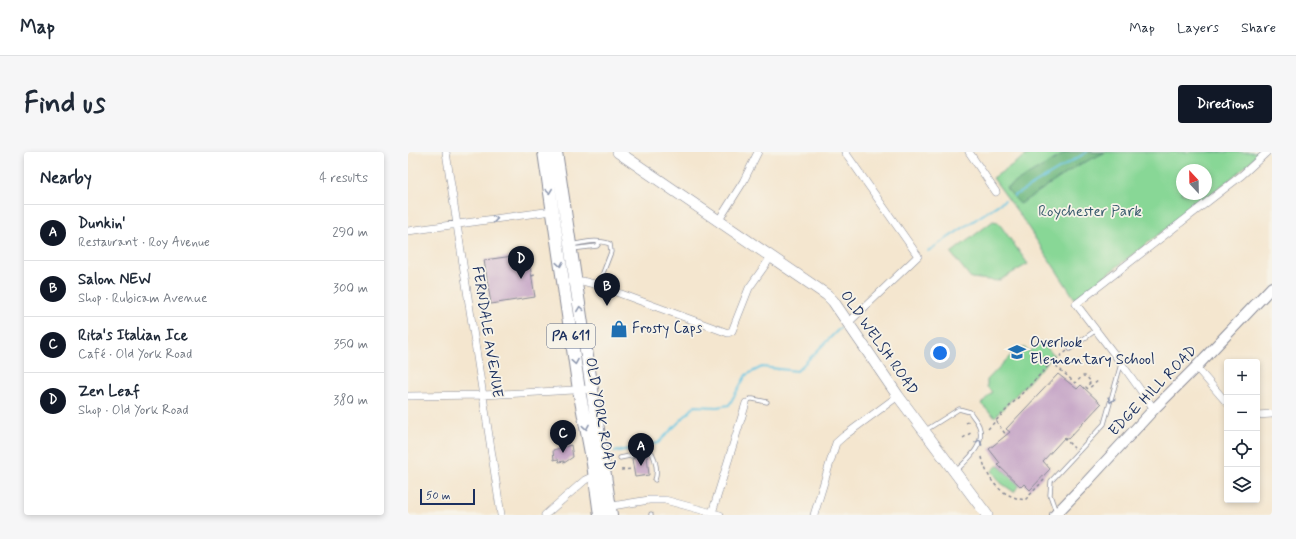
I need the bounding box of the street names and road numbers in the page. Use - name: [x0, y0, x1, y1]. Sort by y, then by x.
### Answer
- street label: FERNDALE AVENUE: [467, 265, 507, 400]
- street label: OLD WELSH ROAD: [835, 287, 923, 399]
- road number: PA 611: [547, 324, 595, 348]
- street label: EDGE HILL ROAD: [1104, 341, 1202, 441]
- street label: OLD YORK ROAD: [580, 356, 620, 472]

